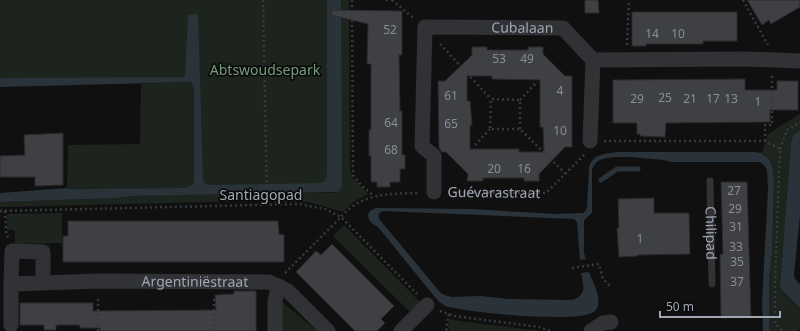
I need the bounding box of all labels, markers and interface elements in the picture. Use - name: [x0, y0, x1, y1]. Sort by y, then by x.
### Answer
- street label: Cubalaan: [491, 17, 553, 37]
- house number: 52: [383, 21, 397, 38]
- house number: 14: [645, 25, 659, 42]
- house number: 10: [671, 25, 685, 42]
- house number: 53: [492, 50, 506, 67]
- house number: 49: [520, 50, 534, 67]
- park label: Abtswoudsepark: [210, 60, 321, 79]
- house number: 4: [557, 82, 564, 99]
- house number: 61: [444, 87, 458, 104]
- house number: 25: [658, 89, 672, 106]
- house number: 29: [630, 90, 644, 107]
- house number: 21: [683, 90, 697, 107]
- house number: 17: [706, 90, 720, 107]
- house number: 13: [724, 90, 738, 107]
- house number: 1: [755, 93, 761, 110]
- house number: 64: [384, 114, 398, 131]
- house number: 65: [444, 115, 458, 132]
- house number: 10: [553, 122, 567, 139]
- house number: 68: [384, 141, 398, 158]
- house number: 20: [487, 160, 501, 177]
- house number: 16: [517, 160, 531, 177]
- street label: Guévarastraat: [447, 182, 541, 202]
- house number: 27: [727, 182, 741, 199]
- street label: Santiagopad: [220, 185, 302, 204]
- house number: 29: [728, 200, 742, 217]
- street label: Chilipad: [701, 206, 722, 260]
- house number: 31: [729, 218, 743, 235]
- house number: 1: [637, 230, 643, 247]
- house number: 33: [729, 238, 743, 255]
- house number: 35: [730, 253, 744, 270]
- street label: Argentiniëstraat: [142, 271, 248, 291]
- house number: 37: [730, 273, 744, 290]
- scale bar: [660, 293, 780, 319]
- text: 50 m: [666, 298, 694, 315]

